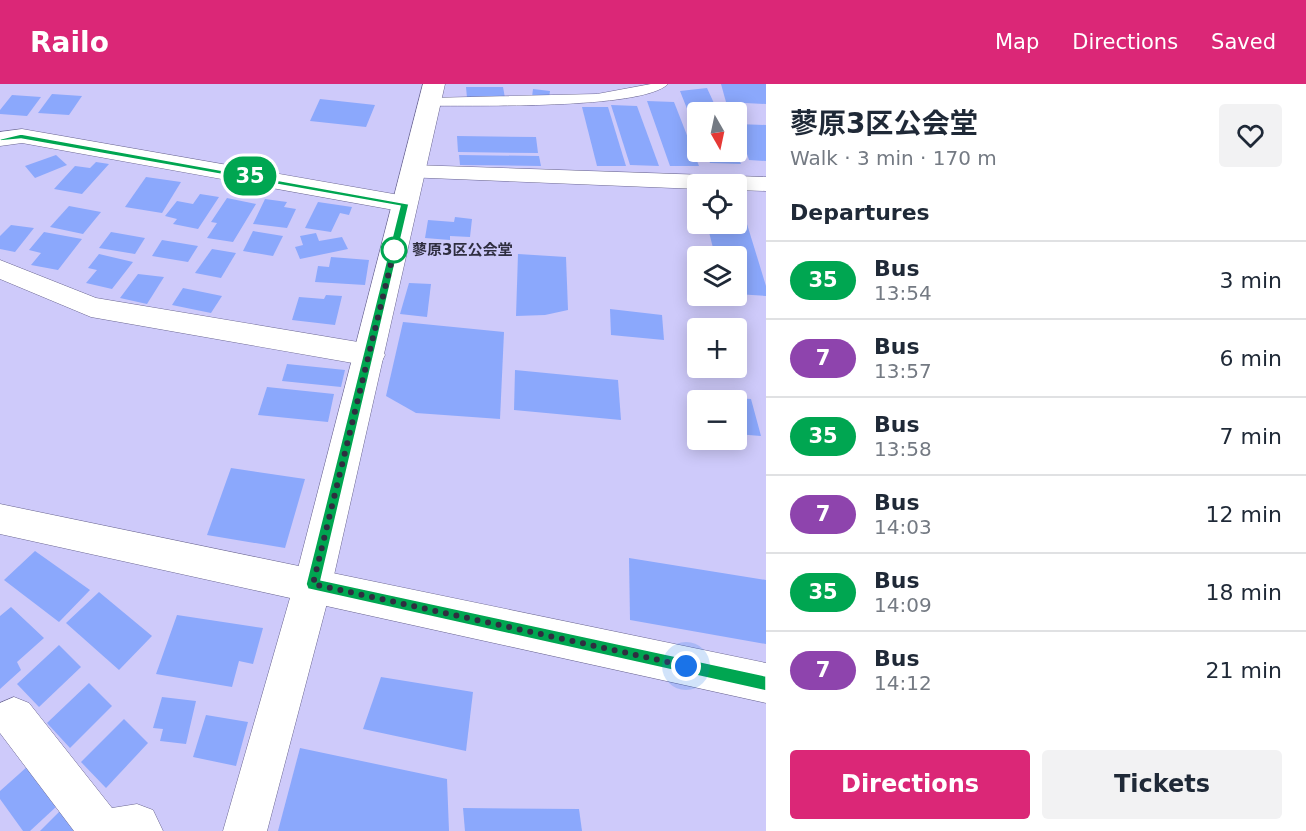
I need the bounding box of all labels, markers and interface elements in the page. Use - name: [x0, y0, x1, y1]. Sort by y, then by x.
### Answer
- text: Railo: [30, 26, 109, 59]
- text: Map: [995, 30, 1039, 54]
- text: Directions: [1072, 30, 1178, 54]
- text: Saved: [1211, 30, 1276, 54]
- north arrow: [687, 102, 747, 162]
- map controls: [687, 102, 747, 450]
- button: heart: [1219, 104, 1282, 167]
- text: 蓼原3区公会堂: [790, 107, 977, 140]
- text: Walk · 3 min · 170 m: [790, 146, 997, 170]
- line badge: 35: [223, 156, 277, 196]
- text: 35: [235, 164, 265, 188]
- button: locate: [687, 174, 747, 234]
- text: Departures: [790, 200, 930, 225]
- marker: 蓼原3区公会堂: [381, 237, 407, 263]
- place label: 蓼原3区公会堂: [412, 241, 512, 259]
- button: layers: [687, 246, 747, 306]
- text: Bus: [874, 256, 920, 281]
- text: 35: [808, 268, 838, 292]
- text: 3 min: [1220, 268, 1282, 293]
- text: 13:54: [874, 281, 932, 305]
- button: +: [687, 318, 747, 378]
- text: Bus: [874, 334, 920, 359]
- text: 7: [816, 346, 830, 370]
- text: 6 min: [1220, 346, 1282, 371]
- text: 13:57: [874, 359, 932, 383]
- button: −: [687, 390, 747, 450]
- text: Bus: [874, 412, 920, 437]
- text: 35: [808, 424, 838, 448]
- text: 7 min: [1220, 424, 1282, 449]
- text: 13:58: [874, 437, 932, 461]
- text: Bus: [874, 490, 920, 515]
- text: 7: [816, 502, 830, 526]
- text: 12 min: [1206, 502, 1282, 527]
- text: 14:03: [874, 515, 932, 539]
- text: Bus: [874, 568, 920, 593]
- text: 35: [808, 580, 838, 604]
- text: 18 min: [1206, 580, 1282, 605]
- text: 14:09: [874, 593, 932, 617]
- text: Bus: [874, 646, 920, 671]
- your location: [671, 651, 701, 681]
- text: 7: [816, 658, 830, 682]
- text: 21 min: [1206, 658, 1282, 683]
- text: 14:12: [874, 671, 932, 695]
- button: Directions: [790, 750, 1030, 819]
- button: Tickets: [1042, 750, 1282, 819]

